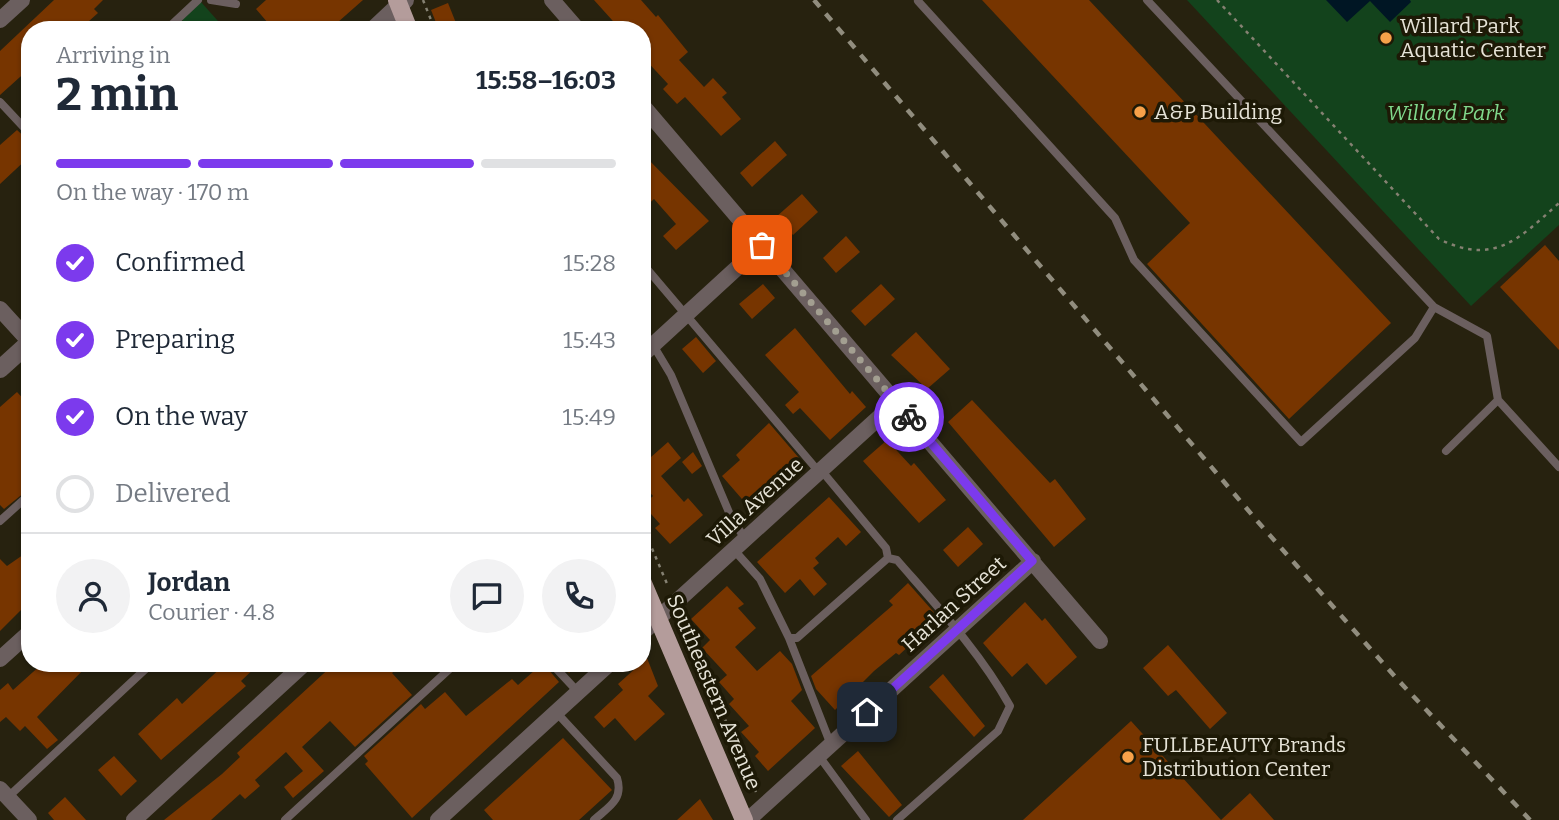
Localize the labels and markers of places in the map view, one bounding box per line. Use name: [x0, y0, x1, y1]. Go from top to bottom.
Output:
place label: Willard Park Aquatic Center: [1400, 13, 1546, 63]
marker: Willard Park Aquatic Center: [1378, 30, 1394, 46]
place label: A&P Building: [1154, 99, 1283, 125]
marker: A&P Building: [1132, 104, 1148, 120]
pin: [732, 215, 792, 275]
pin: [837, 682, 897, 742]
place label: FULLBEAUTY Brands Distribution Center: [1142, 732, 1346, 782]
marker: FULLBEAUTY Brands Distribution Center: [1120, 749, 1136, 765]

